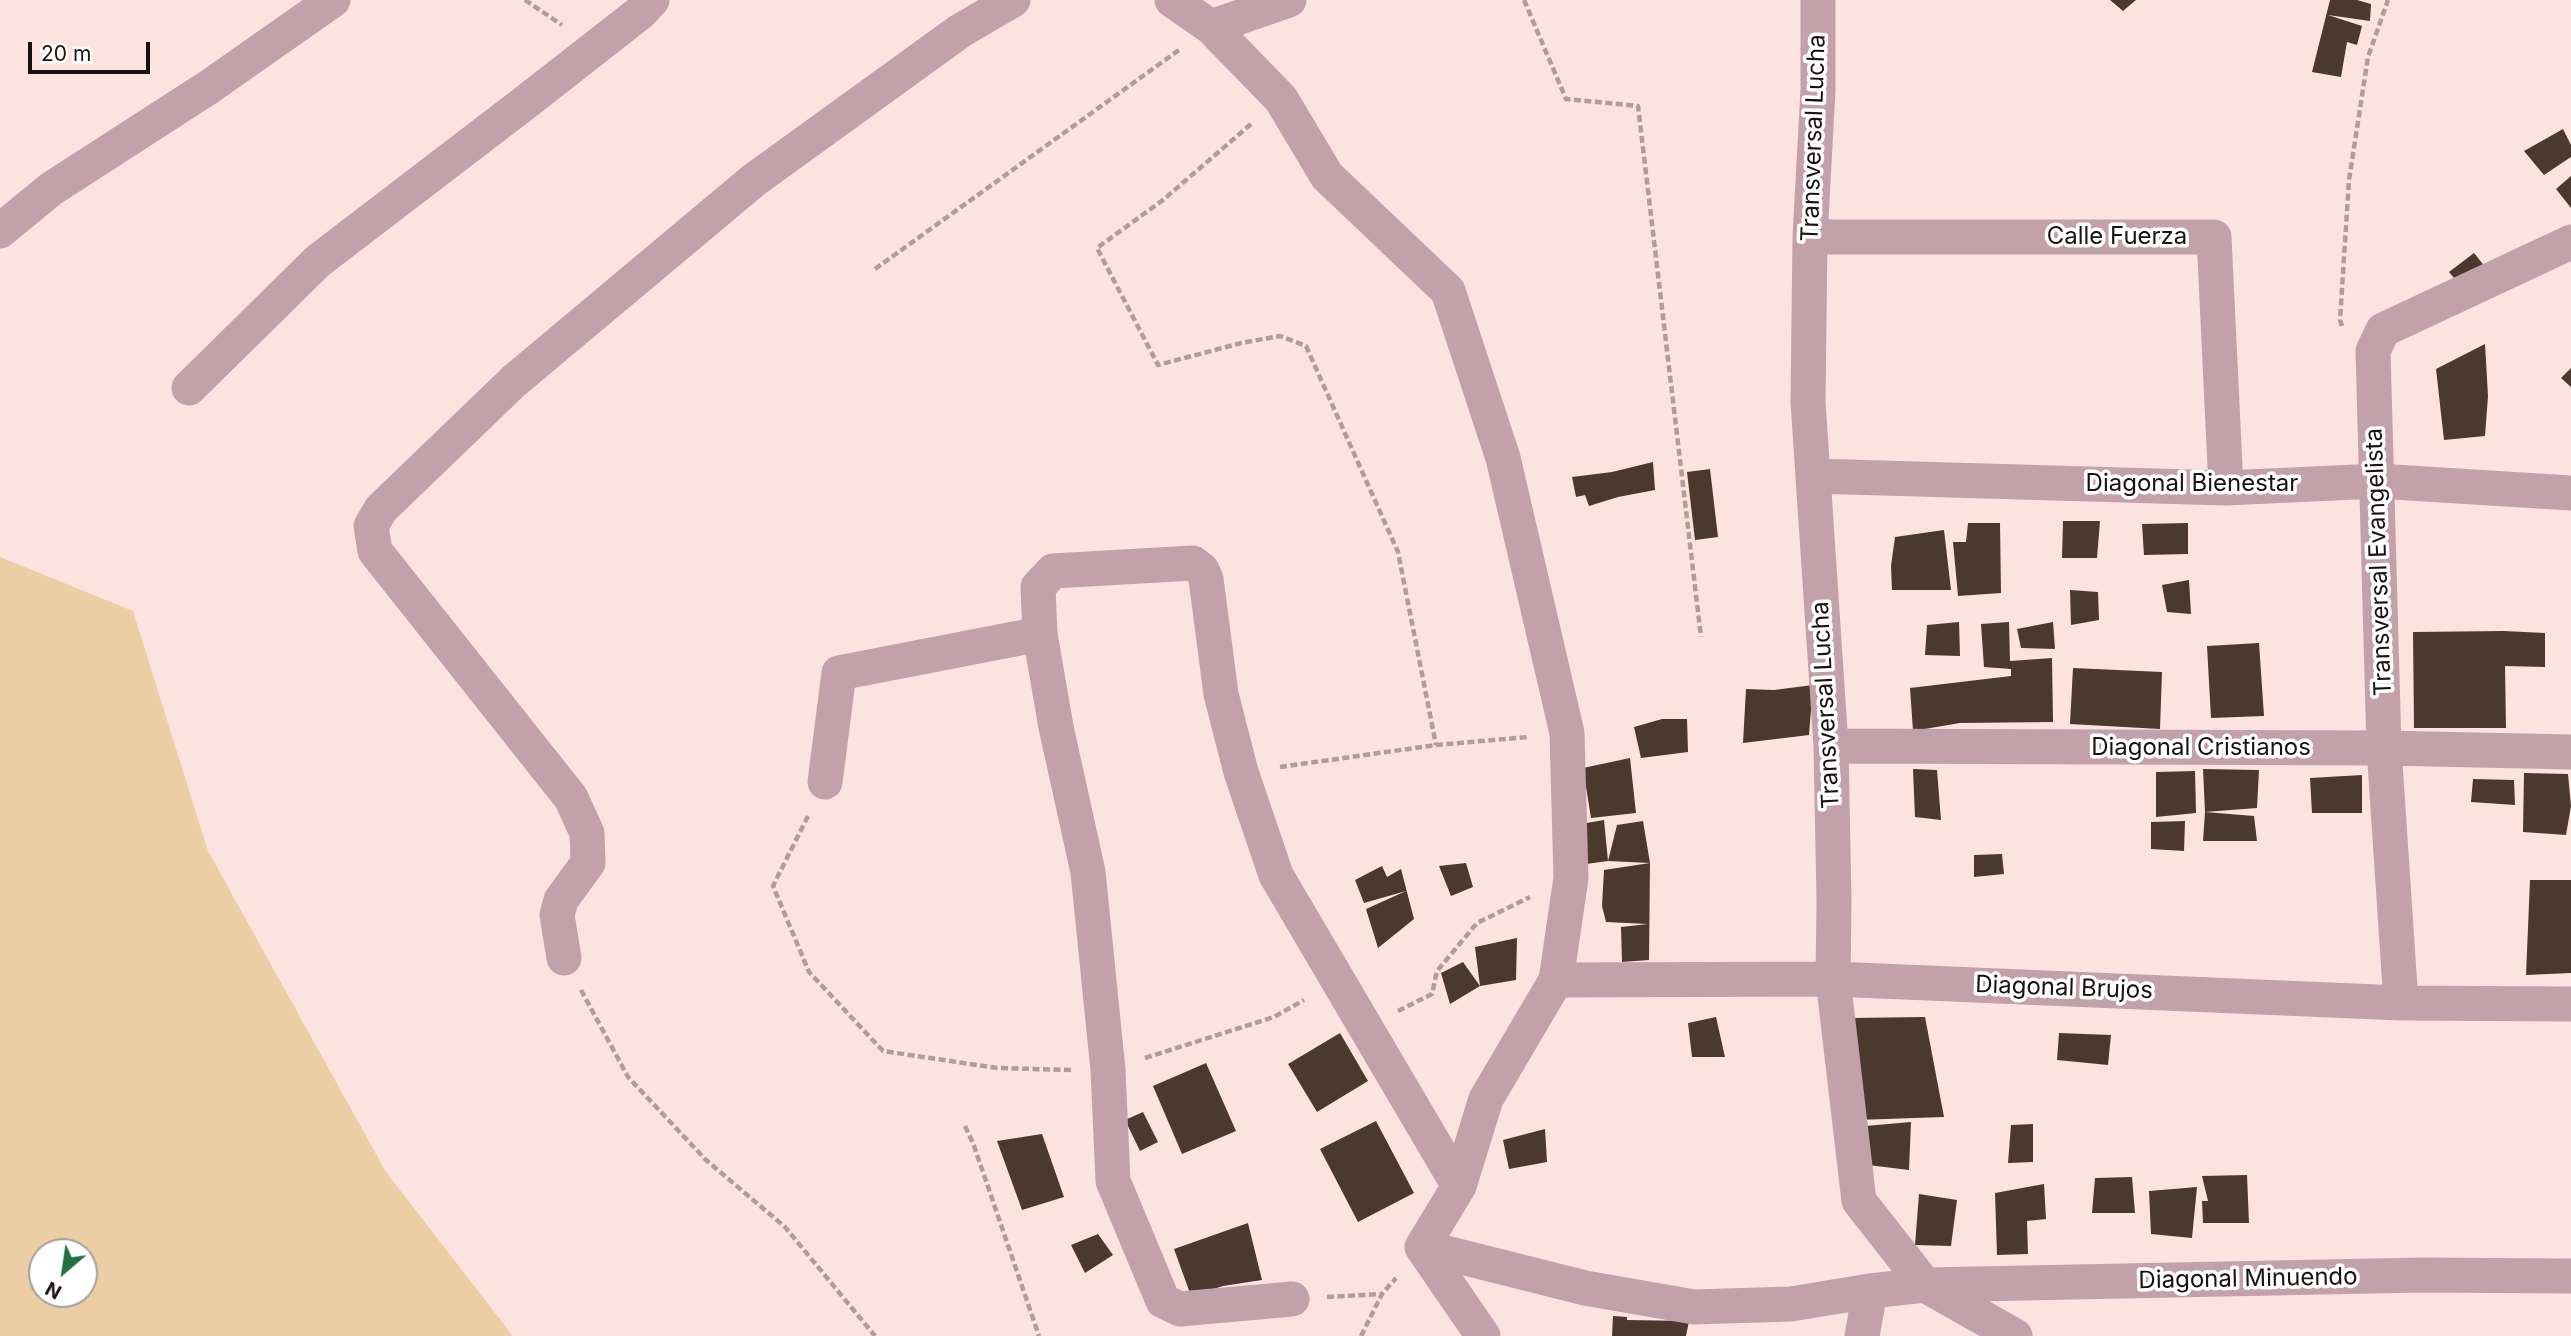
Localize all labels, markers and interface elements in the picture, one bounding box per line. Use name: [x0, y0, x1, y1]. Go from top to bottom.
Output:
scale bar: [32, 28, 154, 72]
street label: Transversal Lucha: [1796, 34, 1832, 242]
text: 20 m: [41, 41, 91, 66]
street label: Calle Fuerza: [2047, 223, 2187, 251]
street label: Transversal Evangelista: [2360, 428, 2398, 696]
street label: Diagonal Bienestar: [2086, 470, 2298, 498]
street label: Transversal Lucha: [1806, 601, 1846, 809]
street label: Diagonal Cristianos: [2091, 734, 2311, 762]
street label: Diagonal Brujos: [1975, 971, 2153, 1005]
north arrow: [28, 1238, 98, 1308]
street label: Diagonal Minuendo: [2138, 1263, 2358, 1295]
text: N: [42, 1276, 65, 1304]

